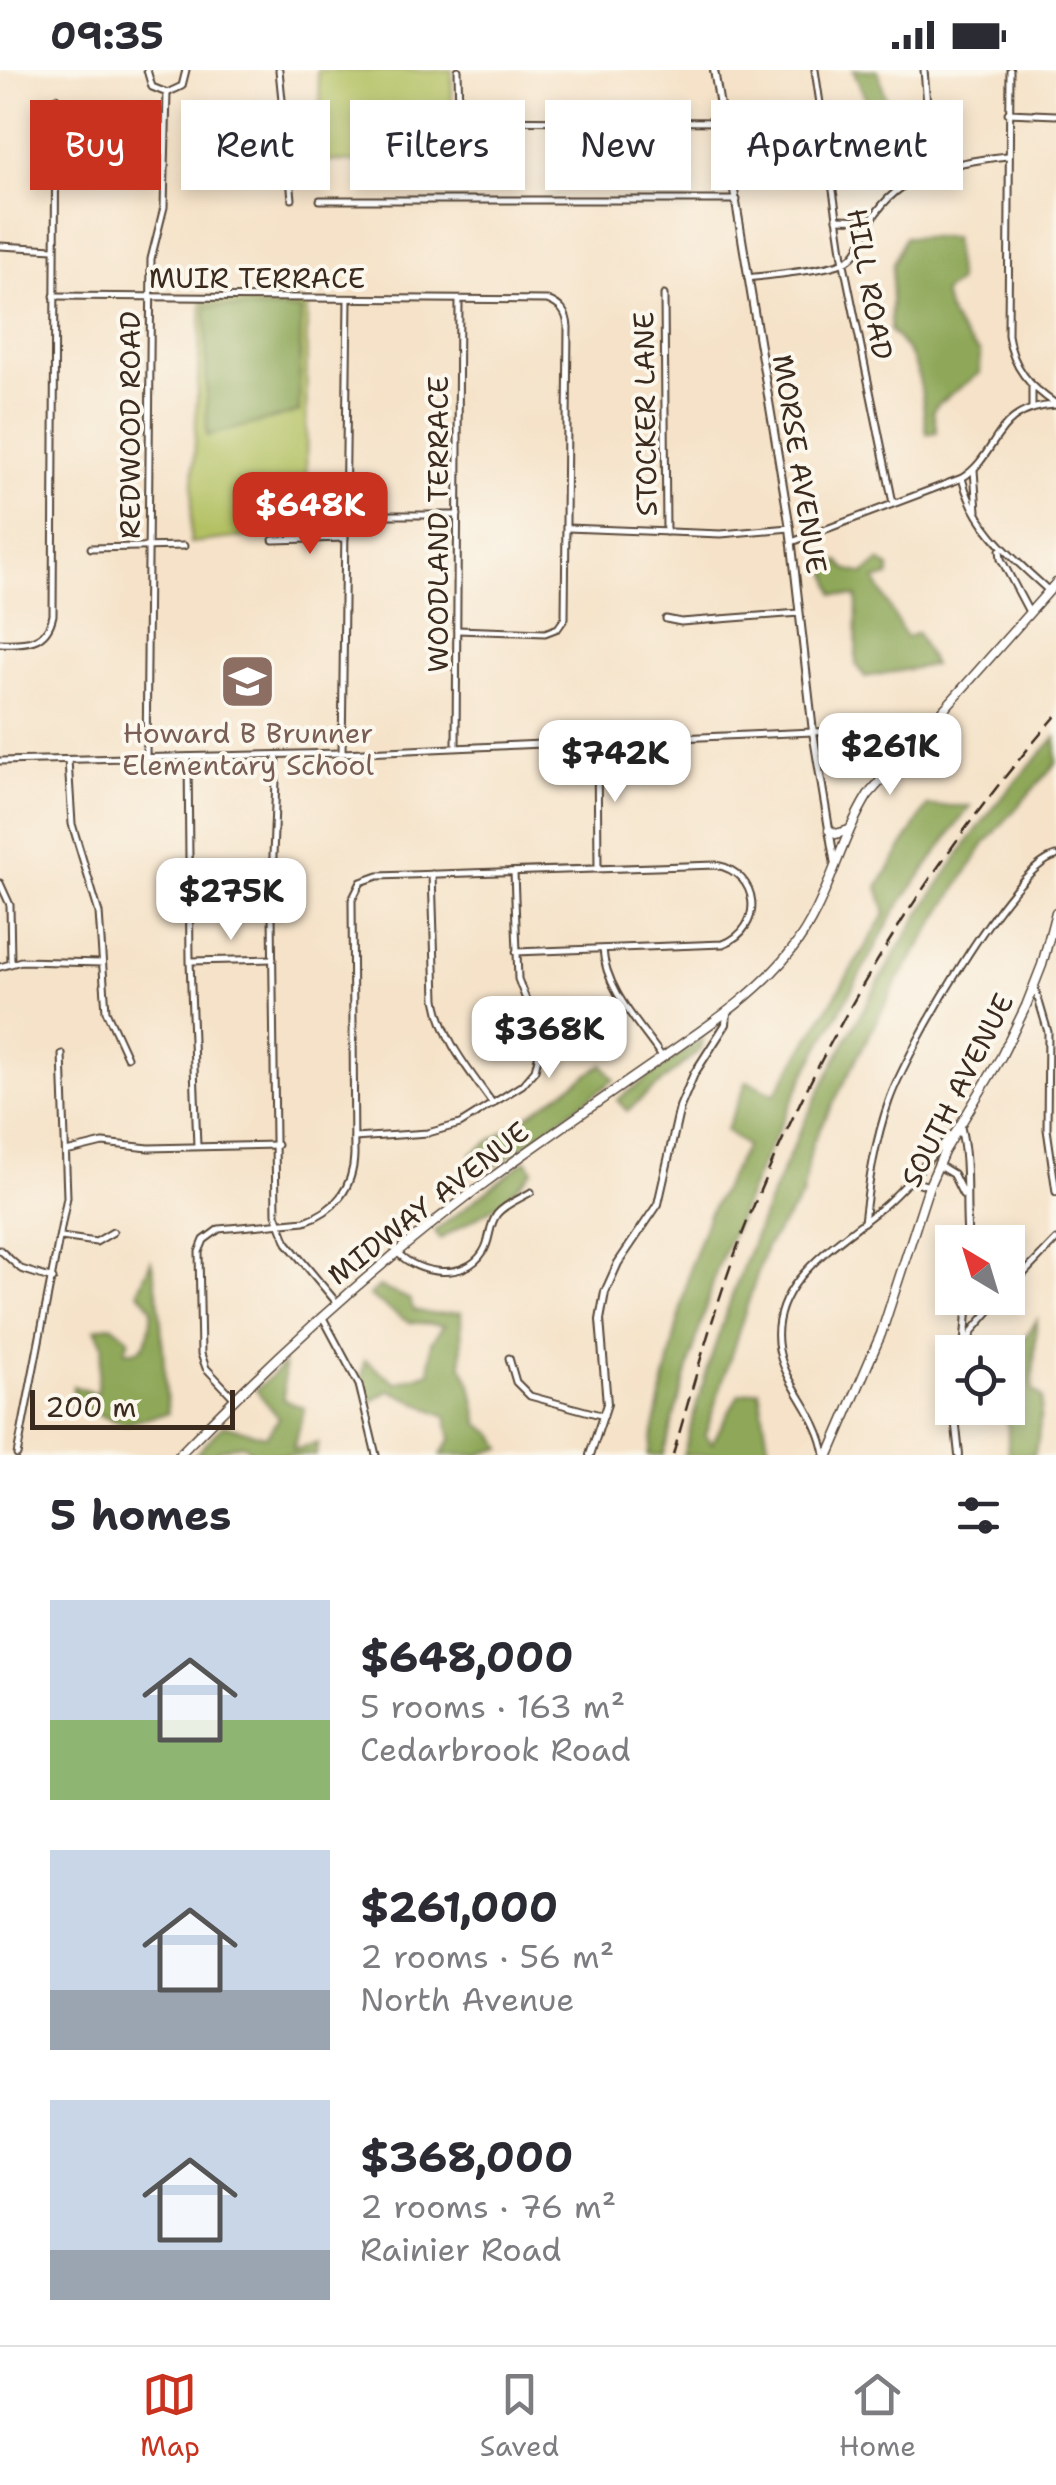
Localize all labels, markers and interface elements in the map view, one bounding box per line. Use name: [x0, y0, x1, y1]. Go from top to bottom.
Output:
text: 09:35: [50, 10, 164, 61]
chip: Buy: [30, 100, 161, 190]
chip: Rent: [181, 100, 330, 190]
chip: Filters: [350, 100, 525, 190]
chip: New: [545, 100, 691, 190]
chip: Apartment: [711, 100, 963, 190]
street label: HILL ROAD: [838, 206, 902, 362]
street label: MUIR TERRACE: [149, 259, 365, 297]
street label: REDWOOD ROAD: [111, 311, 149, 539]
street label: STOCKER LANE: [624, 311, 666, 517]
street label: MORSE AVENUE: [764, 352, 836, 576]
street label: WOODLAND TERRACE: [419, 376, 457, 672]
pin: $648K: [240, 472, 380, 557]
text: $648K: [255, 483, 365, 526]
school or university icon: Howard B Brunner Elementary School: [218, 652, 278, 712]
pin: $261K: [820, 713, 960, 798]
place label: Howard B Brunner Elementary School: [122, 714, 375, 784]
pin: $742K: [545, 720, 685, 805]
text: $261K: [840, 724, 940, 767]
text: $742K: [561, 731, 669, 774]
pin: $275K: [161, 858, 301, 943]
text: $275K: [178, 869, 284, 912]
street label: SOUTH AVENUE: [892, 987, 1022, 1193]
pin: $368K: [479, 996, 619, 1081]
text: $368K: [494, 1007, 604, 1050]
street label: MIDWAY AVENUE: [320, 1113, 536, 1293]
north arrow: [935, 1225, 1025, 1315]
map controls: [935, 1225, 1025, 1425]
button: locate: [935, 1335, 1025, 1425]
scale bar: [30, 1385, 235, 1430]
text: 200 m: [45, 1388, 136, 1426]
text: 5 homes: [50, 1487, 231, 1543]
icon: filters: [951, 1488, 1006, 1543]
text: $648,000: [360, 1629, 574, 1685]
icon: home: [130, 1640, 250, 1760]
text: 5 rooms · 163 m²: [360, 1685, 625, 1728]
text: Cedarbrook Road: [360, 1728, 631, 1771]
text: $261,000: [360, 1879, 558, 1935]
icon: home: [130, 1890, 250, 2010]
text: 2 rooms · 56 m²: [360, 1935, 614, 1978]
text: North Avenue: [360, 1978, 574, 2021]
text: $368,000: [360, 2129, 573, 2185]
icon: home: [130, 2140, 250, 2260]
text: 2 rooms · 76 m²: [360, 2185, 616, 2228]
text: Rainier Road: [360, 2228, 561, 2271]
tab: Map: [140, 2367, 200, 2465]
tab: Saved: [480, 2367, 559, 2465]
tab: Home: [839, 2367, 916, 2465]

